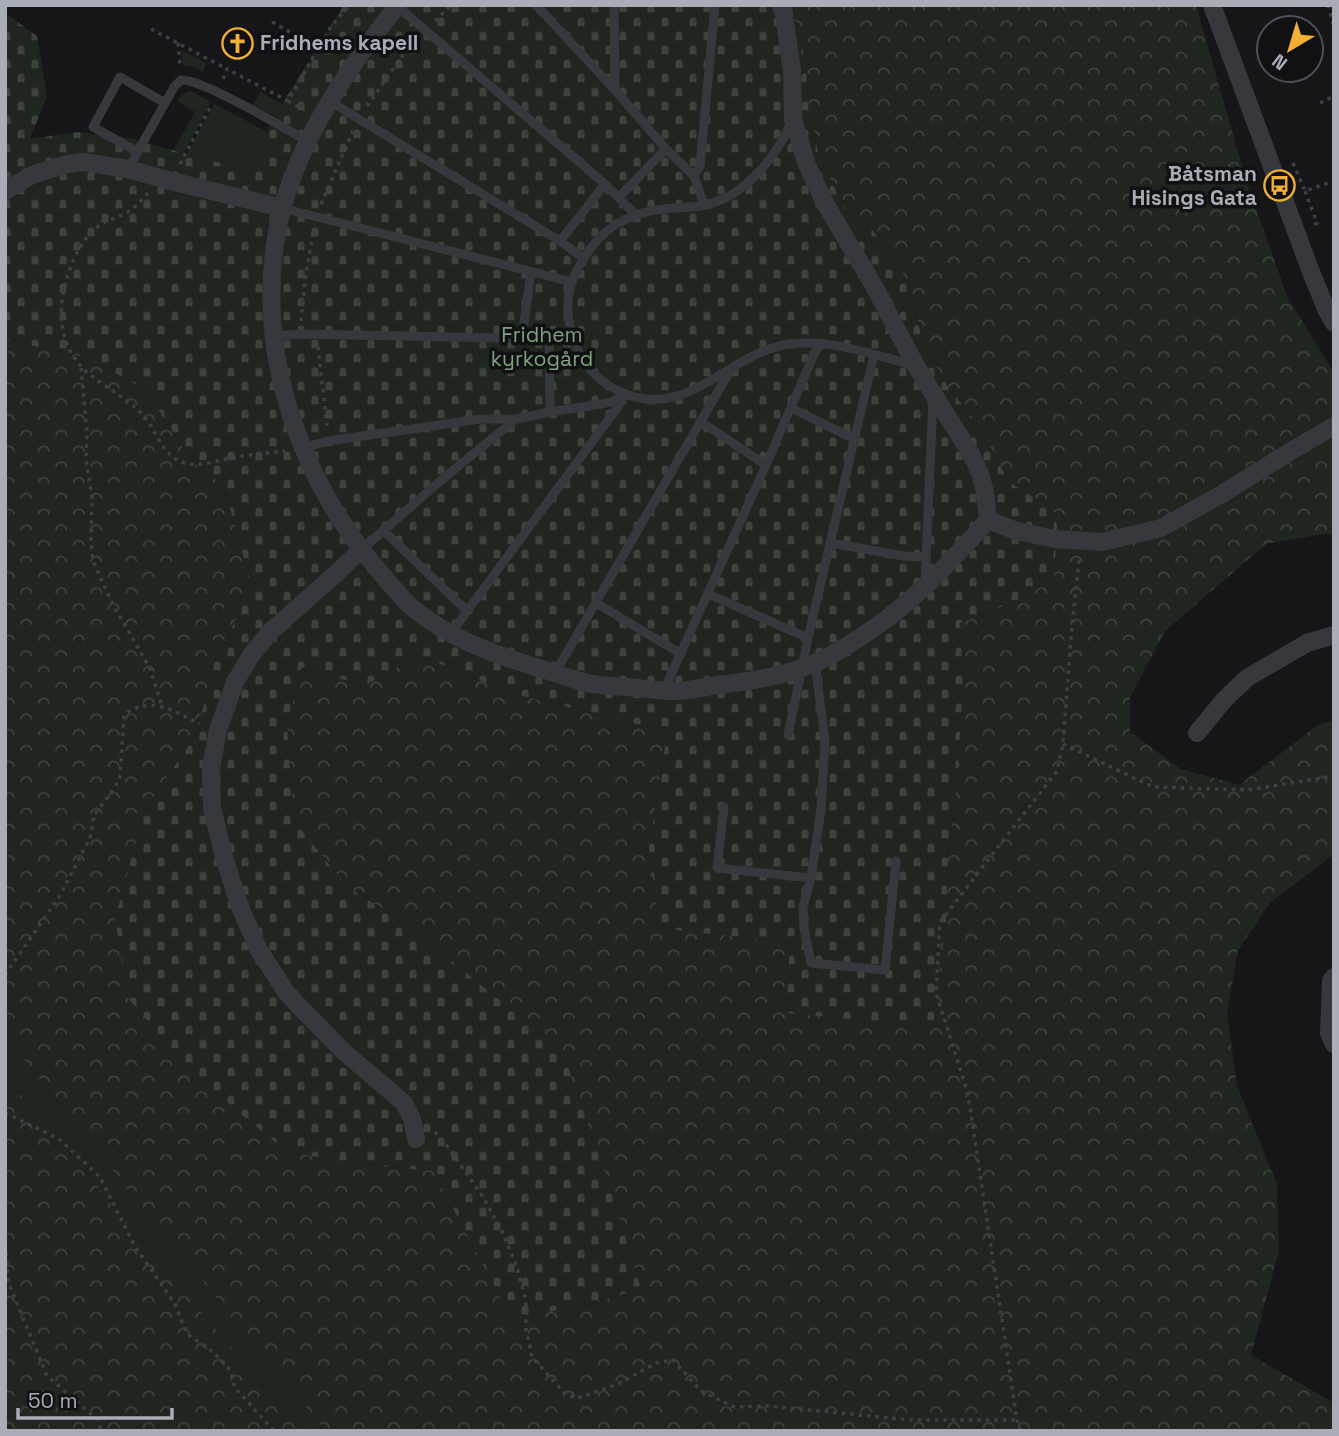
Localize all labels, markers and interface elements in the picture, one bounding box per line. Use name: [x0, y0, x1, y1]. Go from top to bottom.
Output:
north arrow: [1255, 14, 1325, 84]
church icon: Fridhems kapell: [220, 26, 254, 60]
place label: Fridhems kapell: [260, 29, 418, 56]
text: N: [1267, 48, 1293, 76]
place label: Båtsman Hisings Gata: [1131, 160, 1257, 211]
bus stop icon: Båtsman Hisings Gata: [1263, 169, 1297, 203]
park label: Fridhem kyrkogård: [491, 321, 593, 372]
scale bar: [18, 1376, 172, 1420]
text: 50 m: [28, 1387, 78, 1414]

